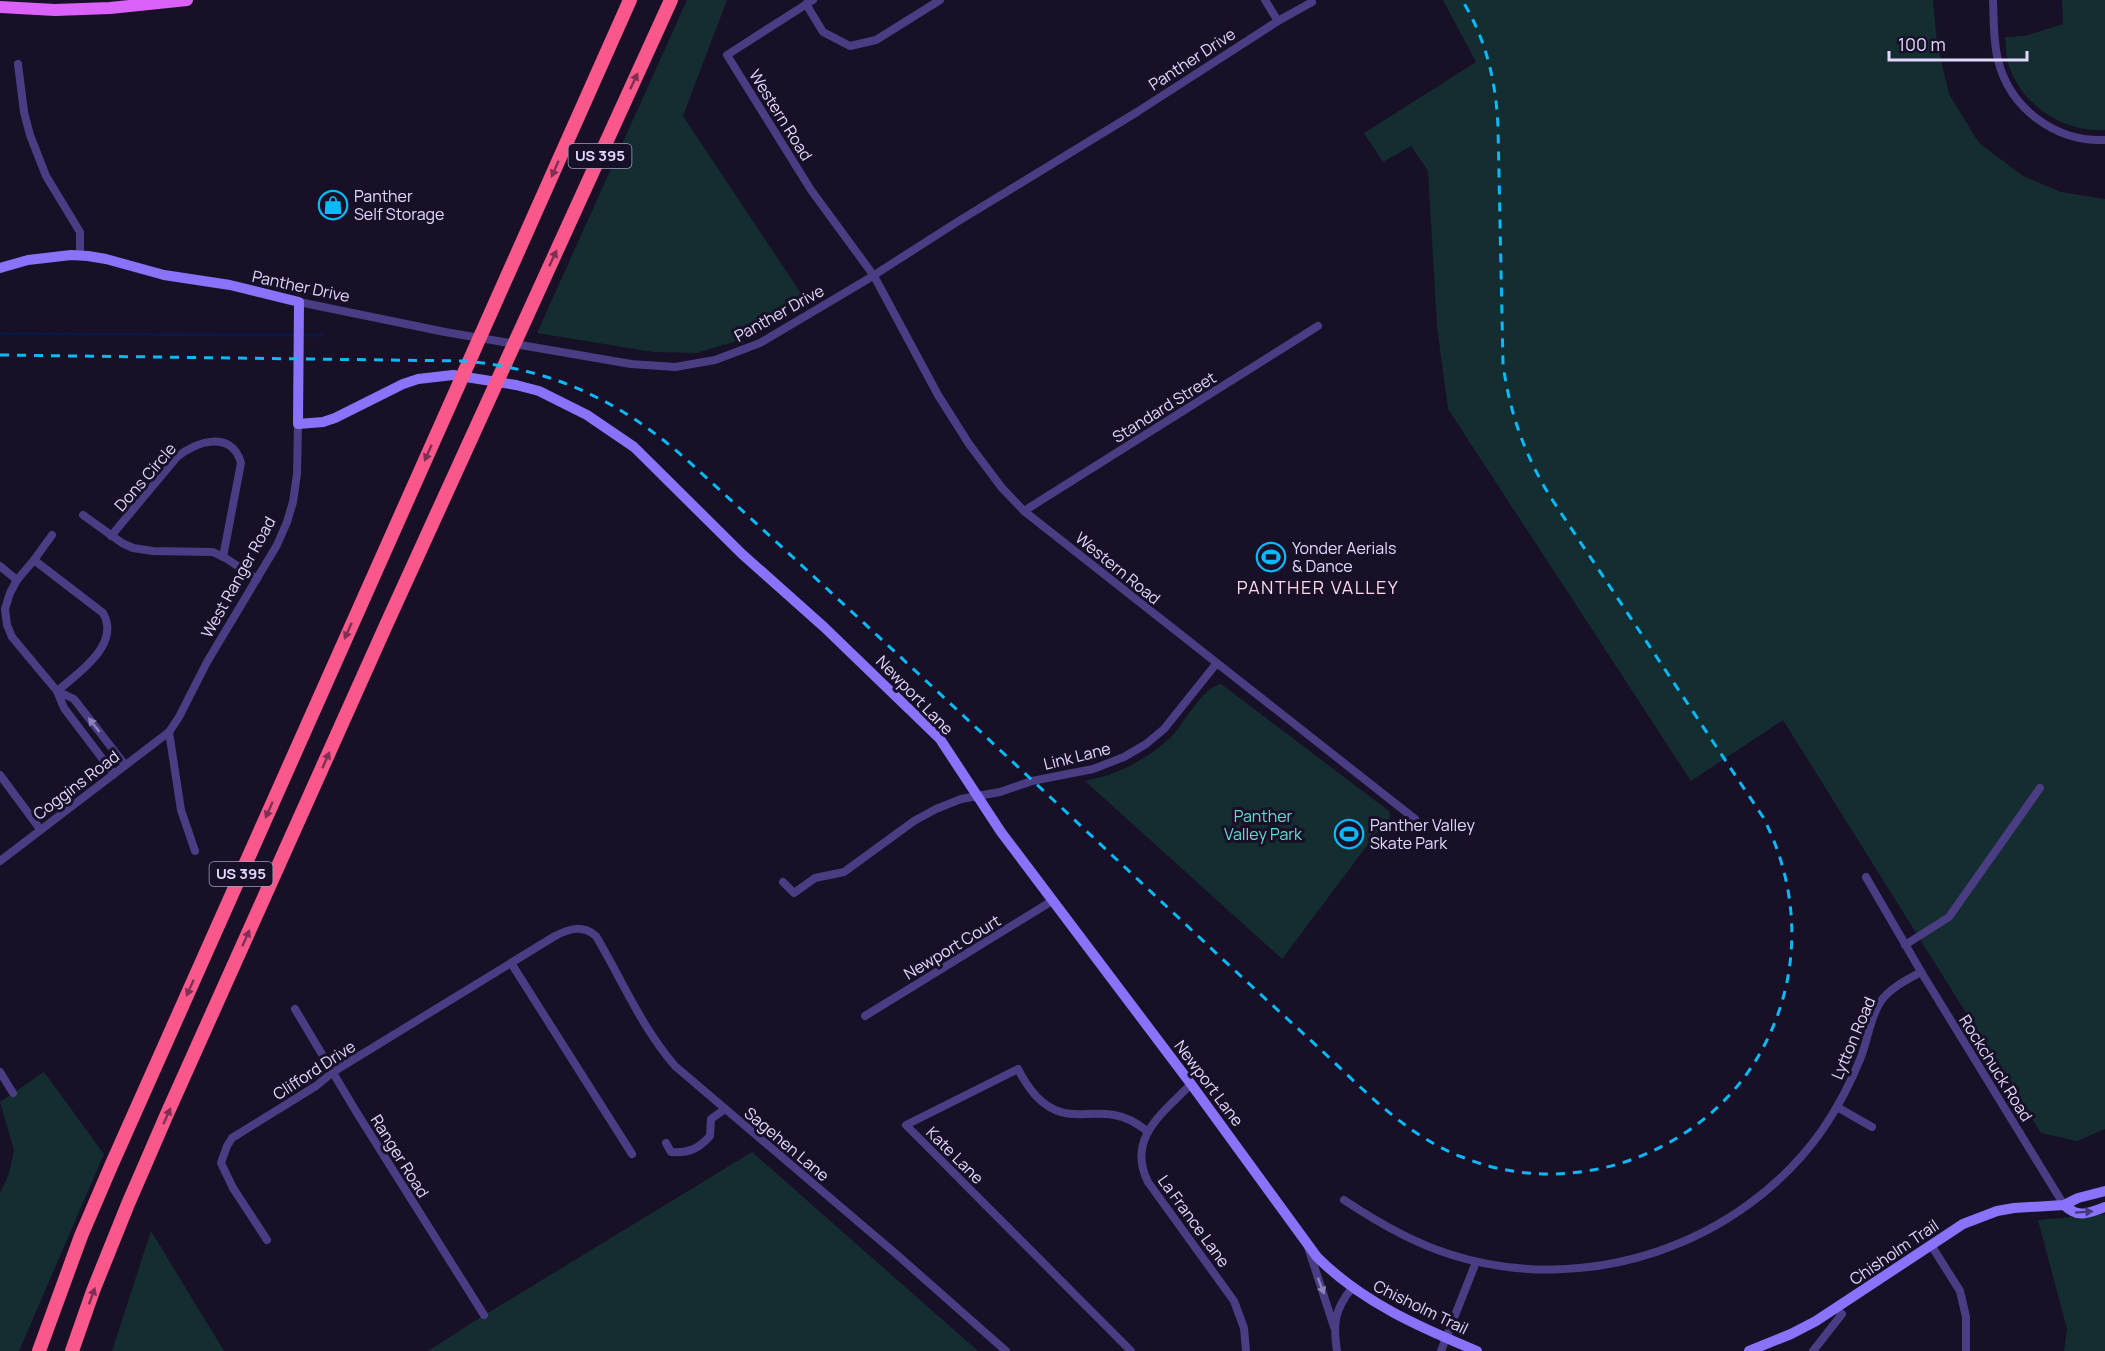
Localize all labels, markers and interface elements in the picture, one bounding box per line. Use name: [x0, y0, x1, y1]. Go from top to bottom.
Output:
street label: Panther Drive: [1144, 23, 1240, 95]
scale bar: [1889, 24, 2027, 62]
text: 100 m: [1898, 32, 1946, 56]
street label: Western Road: [744, 65, 818, 165]
one-way arrow: [629, 73, 638, 90]
road number: US 395: [568, 144, 632, 168]
one-way arrow: [550, 160, 559, 177]
place label: Panther Self Storage: [354, 185, 444, 225]
shop icon: Panther Self Storage: [317, 189, 349, 221]
one-way arrow: [548, 250, 557, 267]
street label: Panther Drive: [250, 265, 352, 307]
street label: Panther Drive: [730, 279, 828, 347]
street label: Standard Street: [1108, 366, 1220, 448]
street label: Dons Circle: [109, 438, 181, 516]
one-way arrow: [423, 445, 433, 463]
street label: West Ranger Road: [196, 512, 280, 642]
street label: Western Road: [1071, 527, 1165, 609]
place label: Yonder Aerials & Dance: [1292, 537, 1396, 577]
sports icon: Yonder Aerials & Dance: [1255, 541, 1287, 573]
district label: PANTHER VALLEY: [1237, 575, 1399, 599]
one-way arrow: [344, 623, 353, 640]
street label: Newport Lane: [872, 651, 958, 739]
one-way arrow: [88, 717, 100, 733]
street label: Link Lane: [1041, 737, 1113, 775]
street label: Coggins Road: [28, 745, 124, 825]
one-way arrow: [321, 751, 330, 768]
one-way arrow: [265, 801, 274, 818]
park label: Panther Valley Park: [1224, 805, 1303, 845]
place label: Panther Valley Skate Park: [1370, 814, 1475, 854]
sports icon: Panther Valley Skate Park: [1333, 818, 1365, 850]
road number: US 395: [210, 862, 272, 886]
street label: Newport Court: [900, 909, 1004, 985]
one-way arrow: [241, 928, 251, 946]
one-way arrow: [185, 979, 195, 997]
street label: Lytton Road: [1826, 993, 1880, 1083]
street label: Rockchuck Road: [1954, 1010, 2038, 1126]
street label: Clifford Drive: [268, 1035, 360, 1105]
street label: Newport Lane: [1169, 1035, 1249, 1131]
street label: Sagehen Lane: [740, 1102, 834, 1186]
one-way arrow: [162, 1107, 171, 1124]
street label: Ranger Road: [366, 1110, 434, 1202]
street label: Kate Lane: [921, 1121, 989, 1189]
street label: La France Lane: [1153, 1170, 1235, 1272]
one-way arrow: [2074, 1207, 2093, 1217]
street label: Chisholm Trail: [1845, 1214, 1943, 1290]
street label: Chisholm Trail: [1370, 1275, 1472, 1339]
one-way arrow: [1316, 1278, 1326, 1296]
one-way arrow: [87, 1287, 97, 1305]

